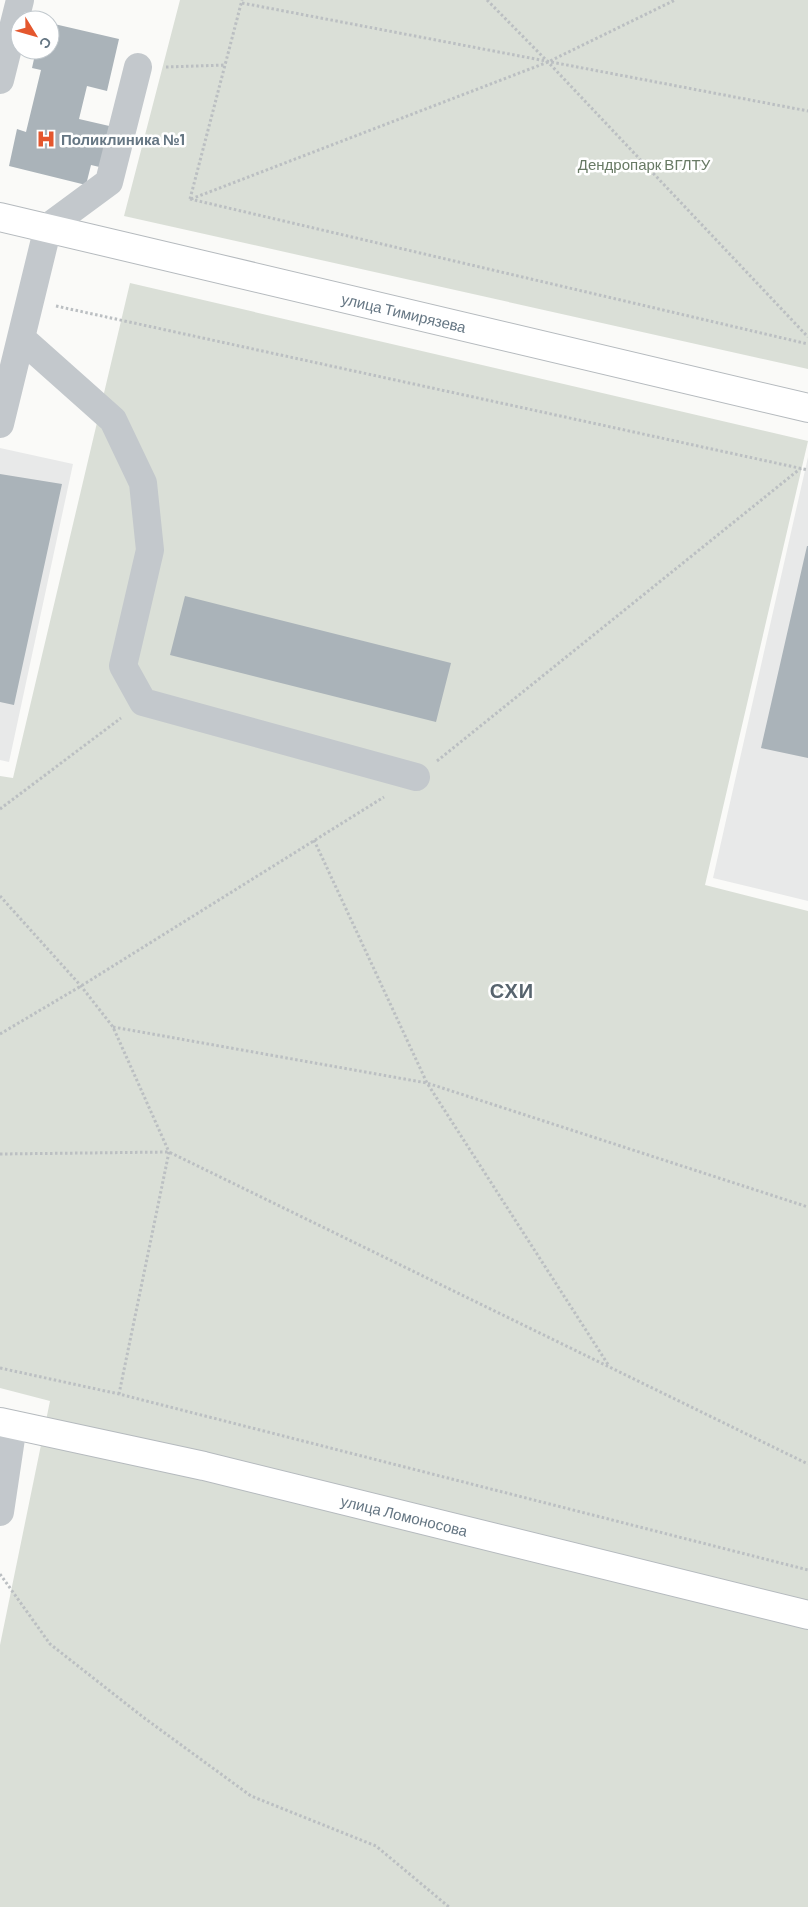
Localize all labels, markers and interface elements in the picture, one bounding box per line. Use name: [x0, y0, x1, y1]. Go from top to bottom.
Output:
north arrow: [10, 10, 60, 60]
text: С: [36, 34, 56, 52]
hospital icon: Поликлиника №1: [35, 128, 57, 150]
place label: Поликлиника №1: [61, 130, 185, 148]
park label: Дендропарк ВГЛТУ: [578, 155, 711, 173]
street label: улица Тимирязева: [340, 289, 469, 336]
district label: СХИ: [490, 978, 534, 1002]
street label: улица Ломоносова: [339, 1491, 470, 1540]

